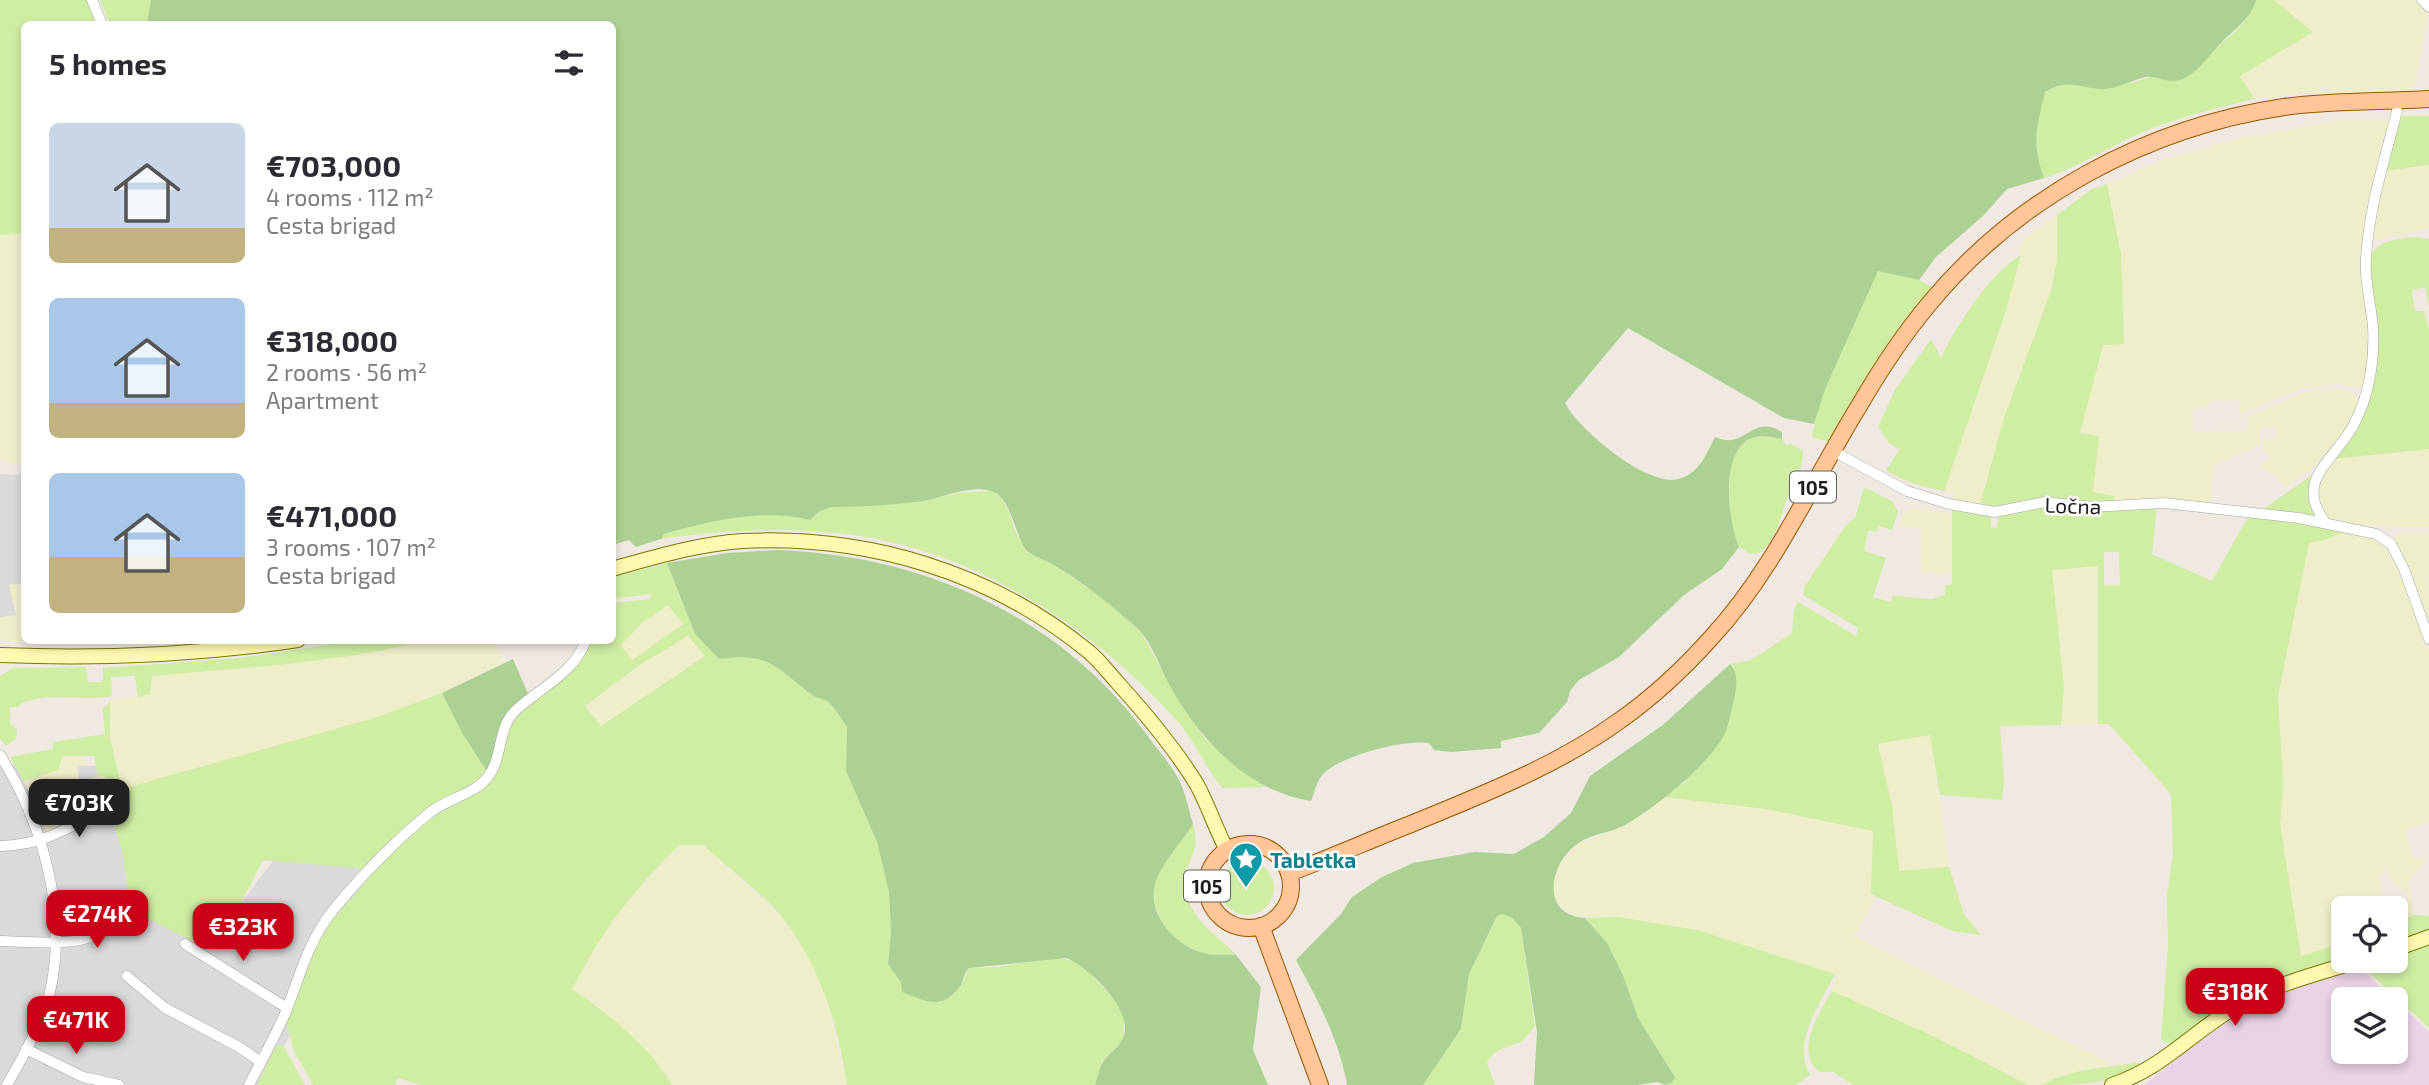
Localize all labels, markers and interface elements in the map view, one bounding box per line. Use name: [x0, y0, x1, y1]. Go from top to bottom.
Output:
icon: filters: [550, 44, 588, 82]
text: 5 homes: [49, 45, 167, 81]
text: €703,000: [266, 147, 401, 183]
icon: home: [105, 151, 189, 235]
text: 4 rooms · 112 m²: [266, 183, 434, 211]
text: Cesta brigad: [266, 211, 396, 239]
text: €318,000: [266, 322, 398, 358]
icon: home: [105, 326, 189, 410]
text: 2 rooms · 56 m²: [266, 358, 427, 386]
text: Apartment: [266, 386, 379, 414]
road number: 105: [1790, 472, 1836, 502]
street label: Ločna: [2044, 492, 2102, 518]
text: €471,000: [266, 497, 397, 533]
icon: home: [105, 501, 189, 585]
text: 3 rooms · 107 m²: [266, 533, 436, 561]
text: Cesta brigad: [266, 561, 396, 589]
pin: €703K: [30, 780, 128, 839]
text: €703K: [44, 788, 114, 816]
place icon: Tabletka: [1227, 840, 1265, 889]
place label: Tabletka: [1270, 847, 1356, 872]
road number: 105: [1184, 870, 1230, 902]
pin: €274K: [48, 890, 146, 950]
map controls: [2331, 896, 2408, 1064]
button: locate: [2331, 896, 2408, 973]
text: €274K: [62, 899, 132, 927]
pin: €323K: [194, 904, 292, 963]
text: €323K: [209, 912, 277, 940]
pin: €318K: [2186, 968, 2284, 1028]
text: €318K: [2202, 977, 2268, 1005]
button: layers: [2331, 987, 2408, 1064]
pin: €471K: [27, 996, 125, 1056]
text: €471K: [43, 1005, 109, 1033]

